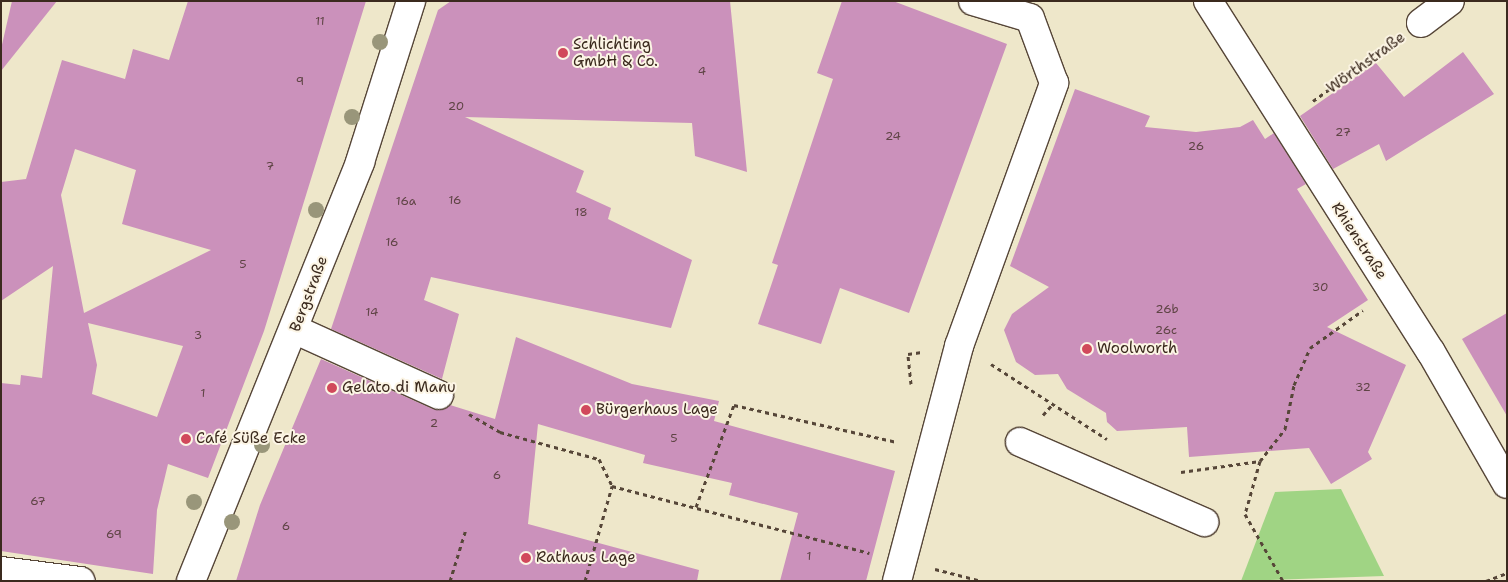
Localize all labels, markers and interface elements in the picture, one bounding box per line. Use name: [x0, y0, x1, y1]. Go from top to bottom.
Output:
house number: 11: [315, 15, 325, 29]
street label: Wörthstraße: [1323, 29, 1409, 97]
place label: Schlichting GmbH & Co.: [573, 35, 658, 70]
marker: Schlichting GmbH & Co.: [557, 47, 569, 59]
house number: 4: [698, 65, 706, 79]
house number: 9: [296, 75, 304, 89]
house number: 20: [448, 100, 464, 114]
house number: 27: [1335, 126, 1351, 140]
house number: 24: [885, 130, 901, 144]
house number: 26: [1188, 140, 1204, 154]
house number: 7: [266, 160, 274, 174]
house number: 16: [448, 194, 462, 208]
house number: 16a: [396, 195, 416, 209]
street label: Rhienstraße: [1327, 199, 1391, 283]
house number: 18: [574, 206, 588, 220]
house number: 16: [385, 236, 399, 250]
street label: Bergstraße: [286, 254, 332, 334]
house number: 5: [239, 258, 247, 272]
house number: 30: [1312, 281, 1328, 295]
house number: 26b: [1155, 303, 1179, 317]
house number: 14: [366, 306, 378, 320]
house number: 26c: [1155, 324, 1177, 338]
house number: 3: [194, 329, 202, 343]
place label: Woolworth: [1097, 340, 1177, 358]
marker: Woolworth: [1081, 343, 1093, 355]
place label: Gelato di Manu: [342, 379, 456, 397]
house number: 32: [1355, 381, 1371, 395]
marker: Gelato di Manu: [326, 382, 338, 394]
house number: 1: [200, 387, 206, 401]
place label: Bürgerhaus Lage: [596, 401, 718, 419]
marker: Bürgerhaus Lage: [580, 404, 592, 416]
house number: 2: [430, 417, 438, 431]
place label: Café Süße Ecke: [196, 430, 306, 448]
house number: 5: [670, 432, 678, 446]
marker: Café Süße Ecke: [180, 433, 192, 445]
house number: 6: [493, 469, 501, 483]
house number: 67: [30, 495, 46, 509]
house number: 6: [282, 520, 290, 534]
house number: 69: [106, 528, 122, 542]
place label: Rathaus Lage: [536, 549, 636, 567]
house number: 1: [806, 550, 812, 564]
marker: Rathaus Lage: [520, 552, 532, 564]

